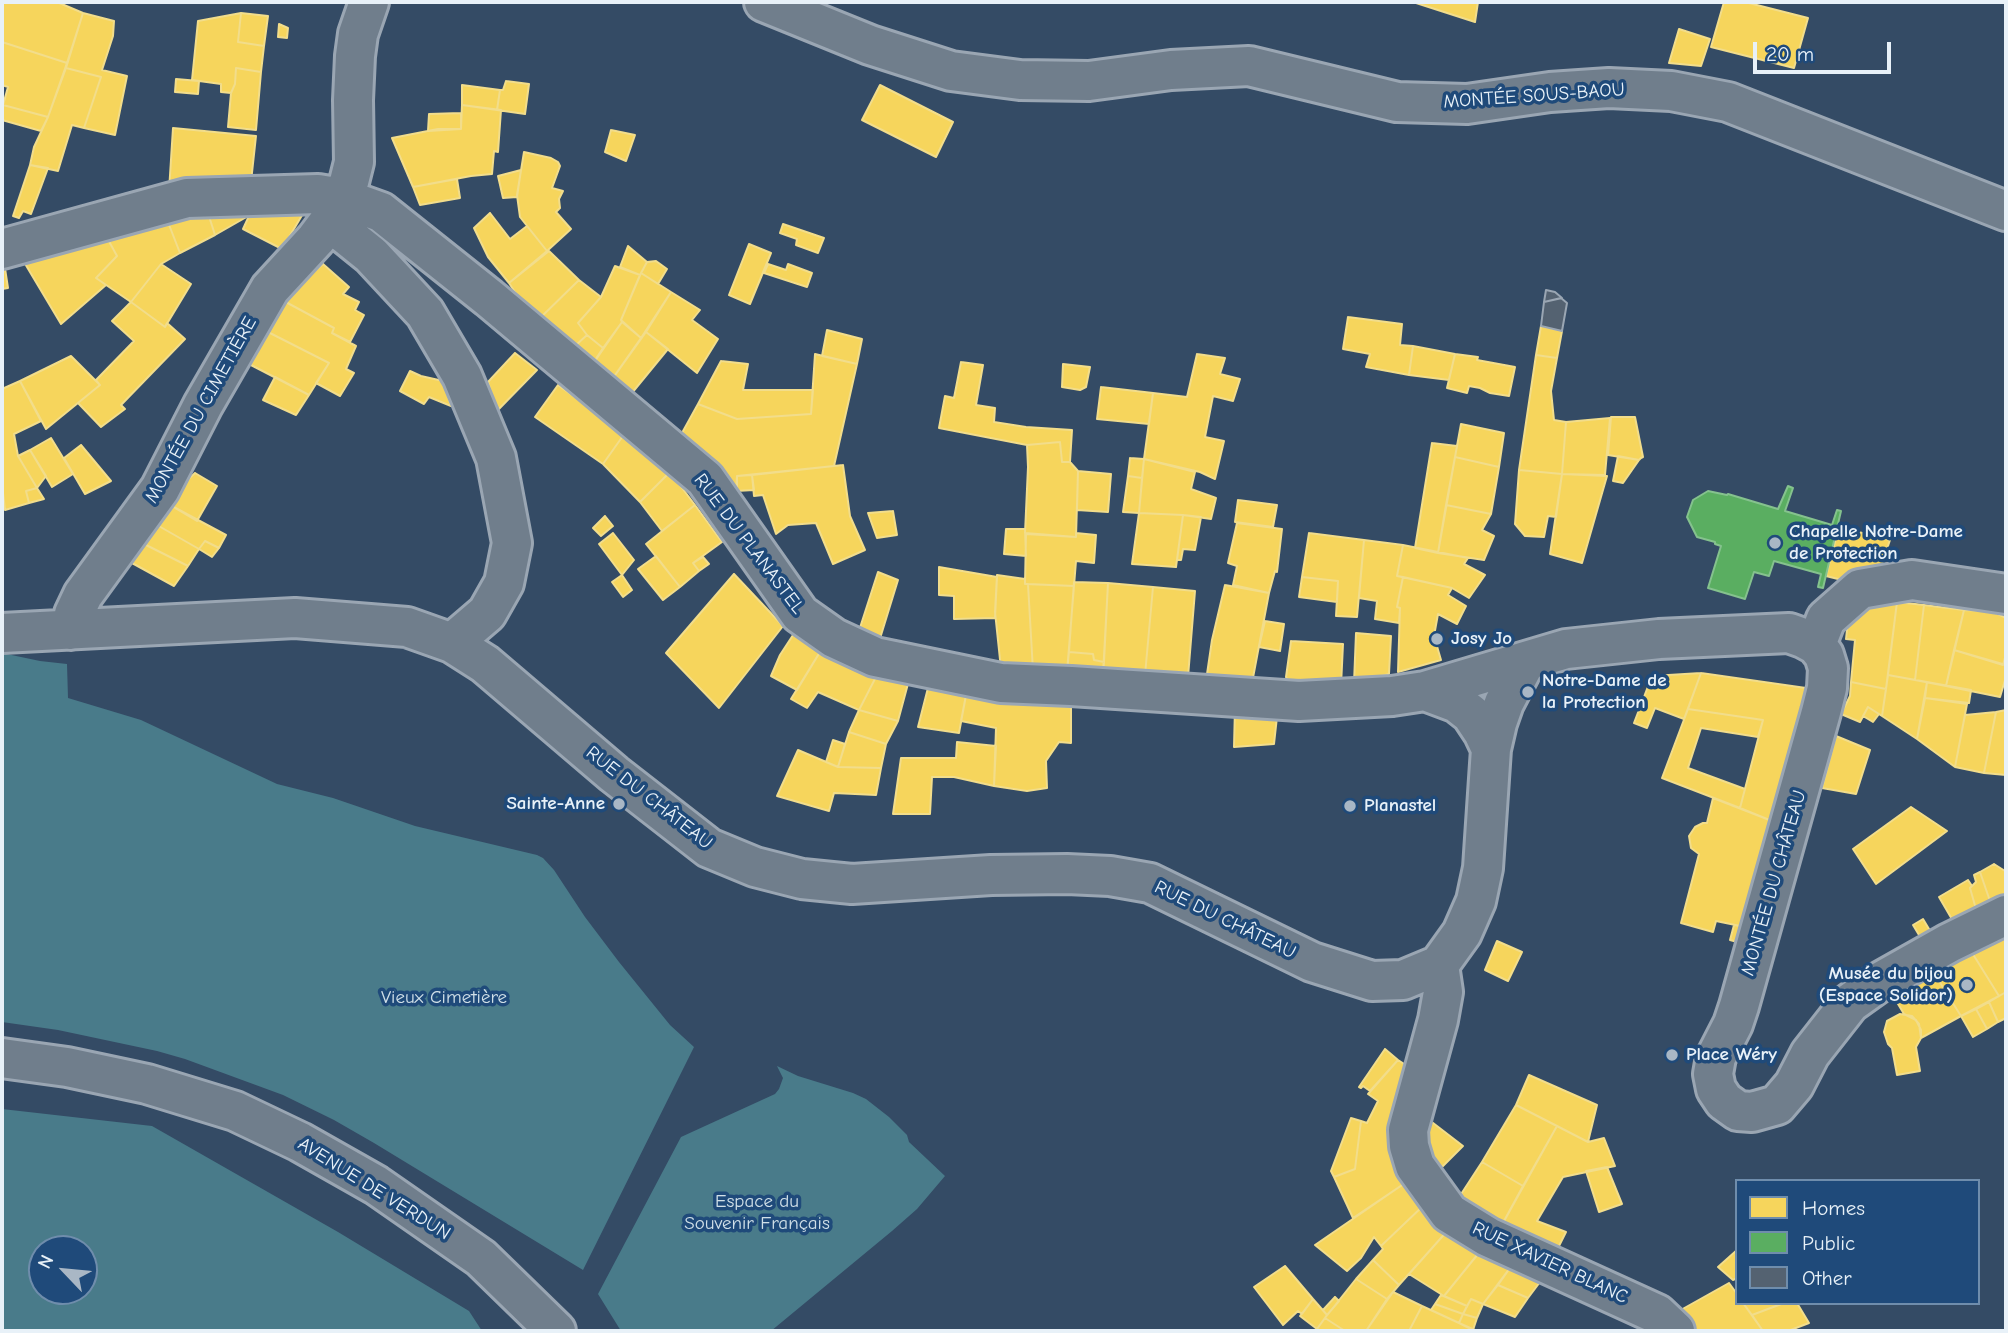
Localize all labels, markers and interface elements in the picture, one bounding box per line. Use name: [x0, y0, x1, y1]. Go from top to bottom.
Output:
scale bar: [1756, 28, 1894, 72]
text: 20 m: [1766, 42, 1814, 66]
street label: MONTÉE SOUS-BAOU: [1443, 78, 1625, 114]
street label: MONTÉE DU CIMETIÈRE: [140, 313, 262, 507]
street label: RUE DU PLANASTEL: [689, 469, 809, 619]
place label: Chapelle Notre-Dame de Protection: [1789, 521, 1963, 565]
marker: Chapelle Notre-Dame de Protection: [1767, 535, 1783, 551]
place label: Josy Jo: [1451, 628, 1512, 650]
marker: Josy Jo: [1429, 631, 1445, 647]
place label: Notre-Dame de la Protection: [1542, 670, 1667, 714]
marker: Notre-Dame de la Protection: [1520, 684, 1536, 700]
street label: RUE DU CHÂTEAU: [581, 742, 717, 854]
street label: MONTÉE DU CHÂTEAU: [1737, 788, 1811, 978]
place label: Sainte-Anne: [506, 793, 605, 815]
place label: Planastel: [1364, 795, 1436, 817]
marker: Sainte-Anne: [611, 796, 627, 812]
marker: Planastel: [1342, 798, 1358, 814]
street label: RUE DU CHÂTEAU: [1151, 876, 1299, 964]
place label: Musée du bijou (Espace Solidor): [1819, 963, 1953, 1007]
marker: Musée du bijou (Espace Solidor): [1959, 977, 1975, 993]
park label: Vieux Cimetière: [381, 987, 507, 1009]
place label: Place Wéry: [1686, 1044, 1777, 1066]
marker: Place Wéry: [1664, 1047, 1680, 1063]
street label: AVENUE DE VERDUN: [294, 1133, 454, 1245]
legend: [1735, 1179, 1980, 1305]
park label: Espace du Souvenir Français: [684, 1191, 830, 1235]
text: Homes: [1802, 1196, 1865, 1220]
street label: RUE XAVIER BLANC: [1469, 1217, 1631, 1309]
text: Public: [1802, 1231, 1855, 1255]
north arrow: [28, 1235, 98, 1305]
text: N: [33, 1251, 59, 1272]
text: Other: [1802, 1266, 1852, 1290]

